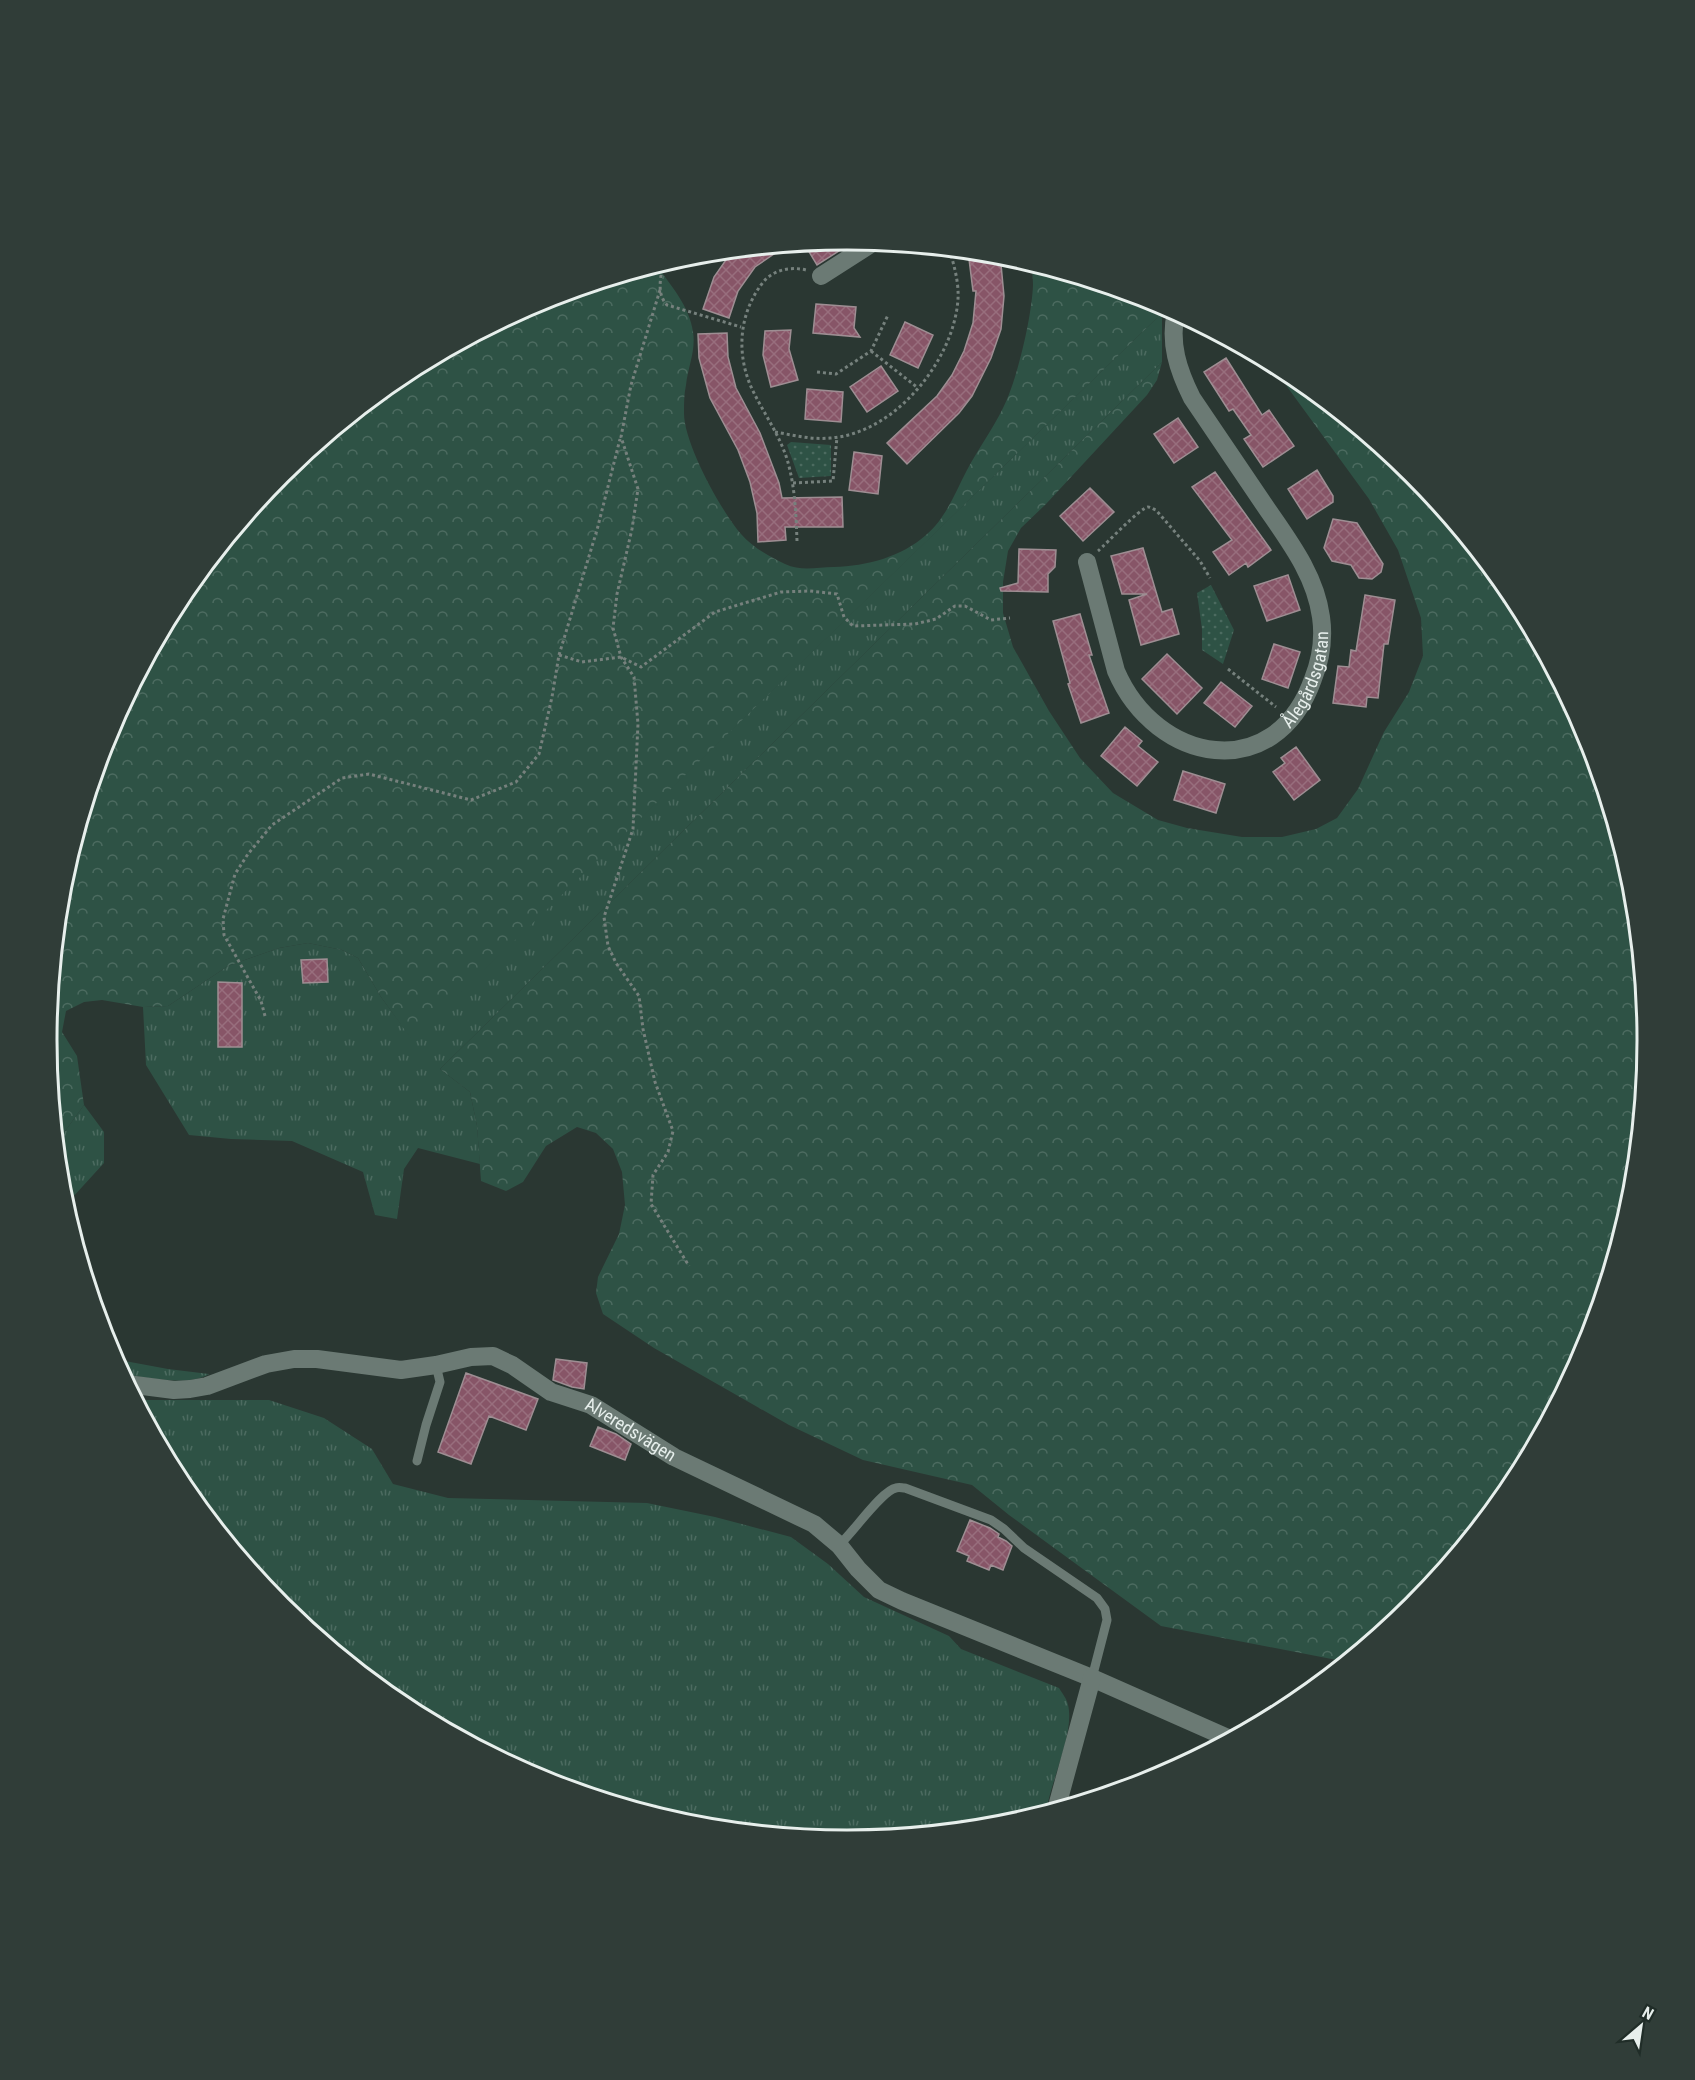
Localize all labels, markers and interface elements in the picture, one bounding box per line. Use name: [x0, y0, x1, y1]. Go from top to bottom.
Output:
street label: Ålegårdsgatan: [1276, 631, 1332, 732]
street label: Alveredsvägen: [583, 1393, 680, 1466]
north arrow: [1611, 1996, 1671, 2056]
text: N: [1639, 2003, 1657, 2024]

